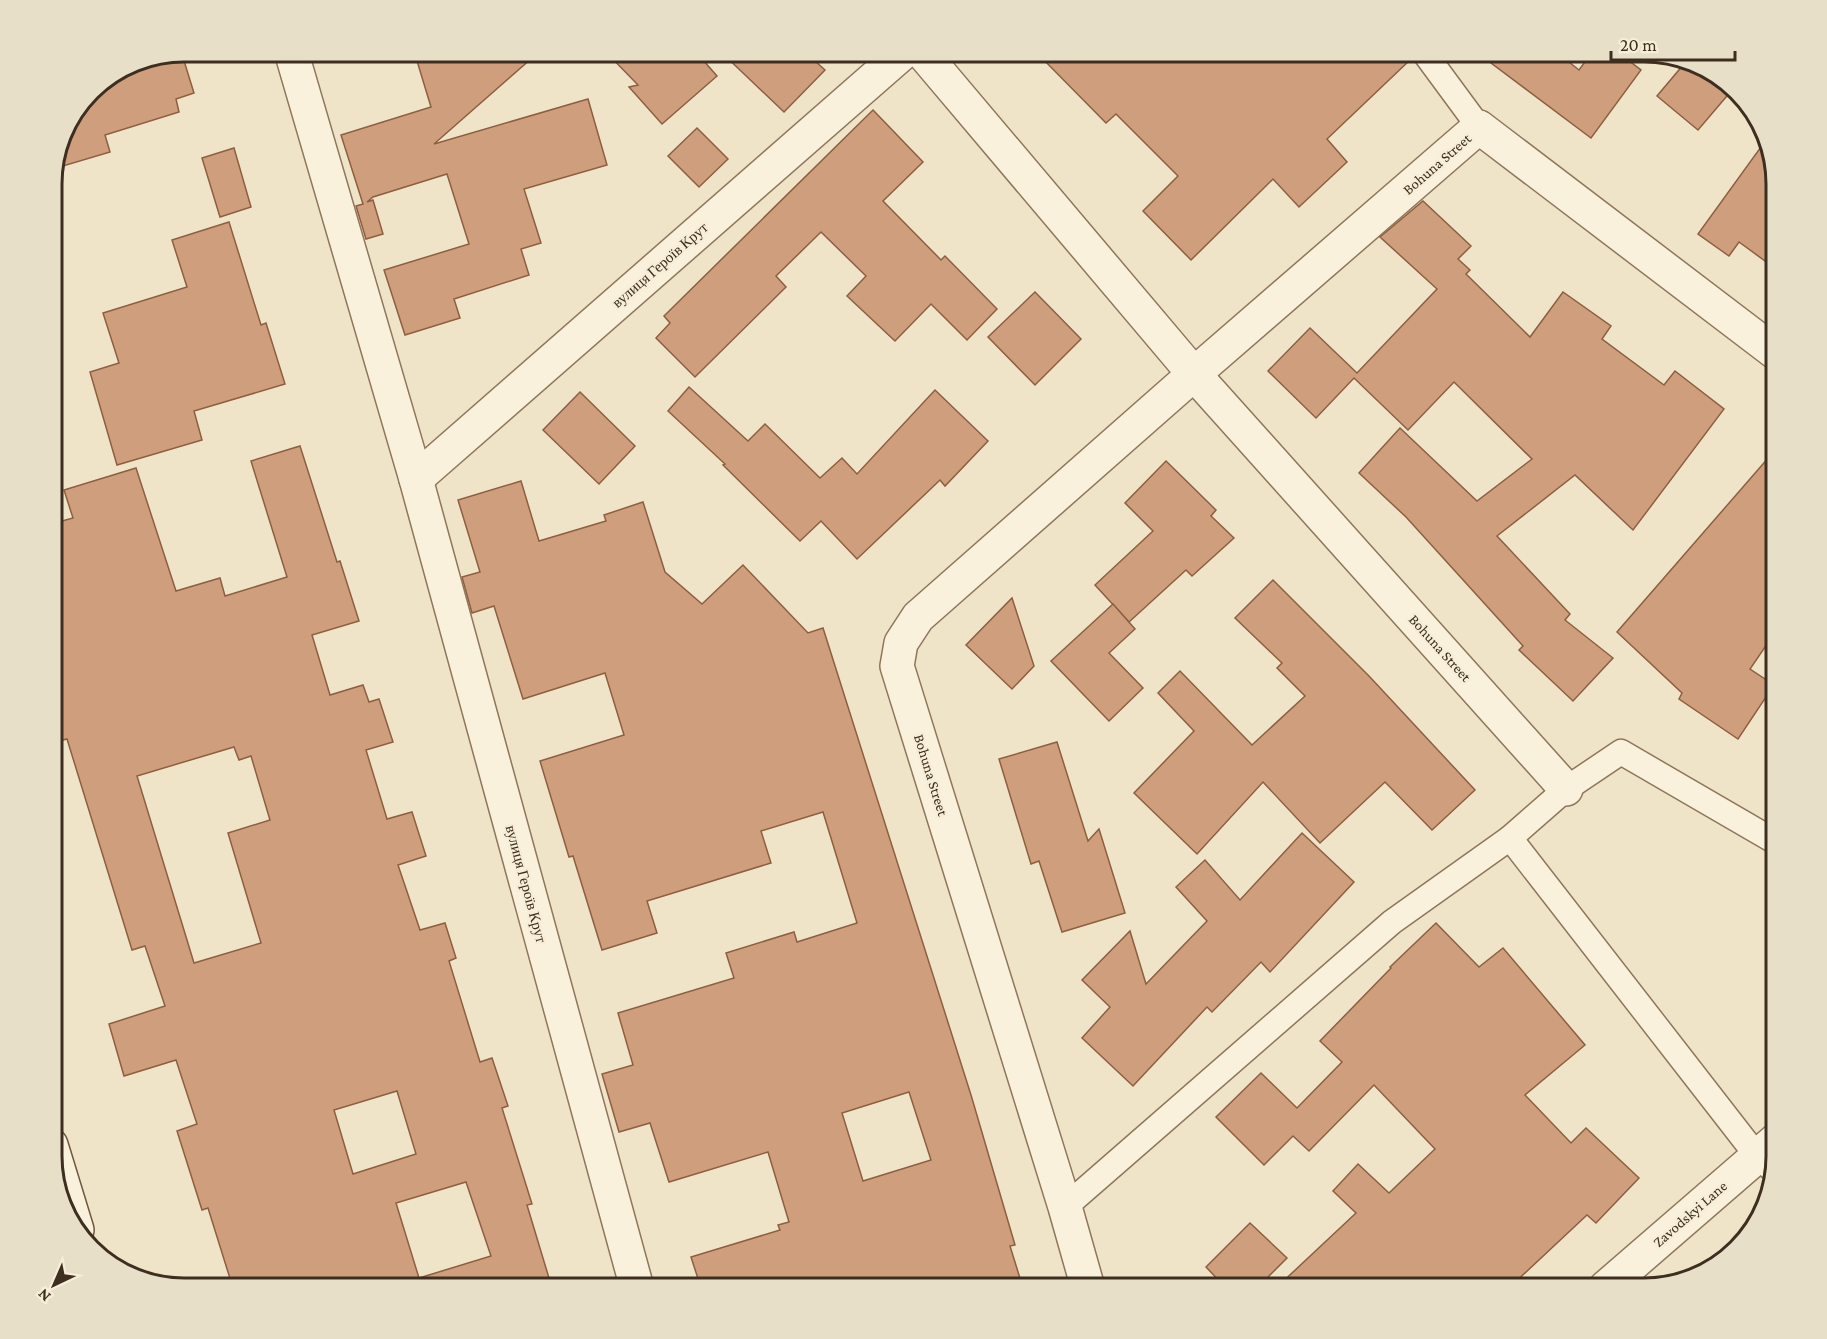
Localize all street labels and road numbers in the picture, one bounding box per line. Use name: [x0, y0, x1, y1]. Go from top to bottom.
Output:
street label: Bohuna Street: [1400, 130, 1475, 198]
street label: вулиця Героїв Крут: [609, 219, 711, 311]
street label: Bohuna Street: [1406, 611, 1475, 686]
street label: Bohuna Street: [911, 732, 951, 819]
street label: вулиця Героїв Крут: [503, 823, 550, 945]
street label: Zavodskyi Lane: [1650, 1177, 1731, 1251]

